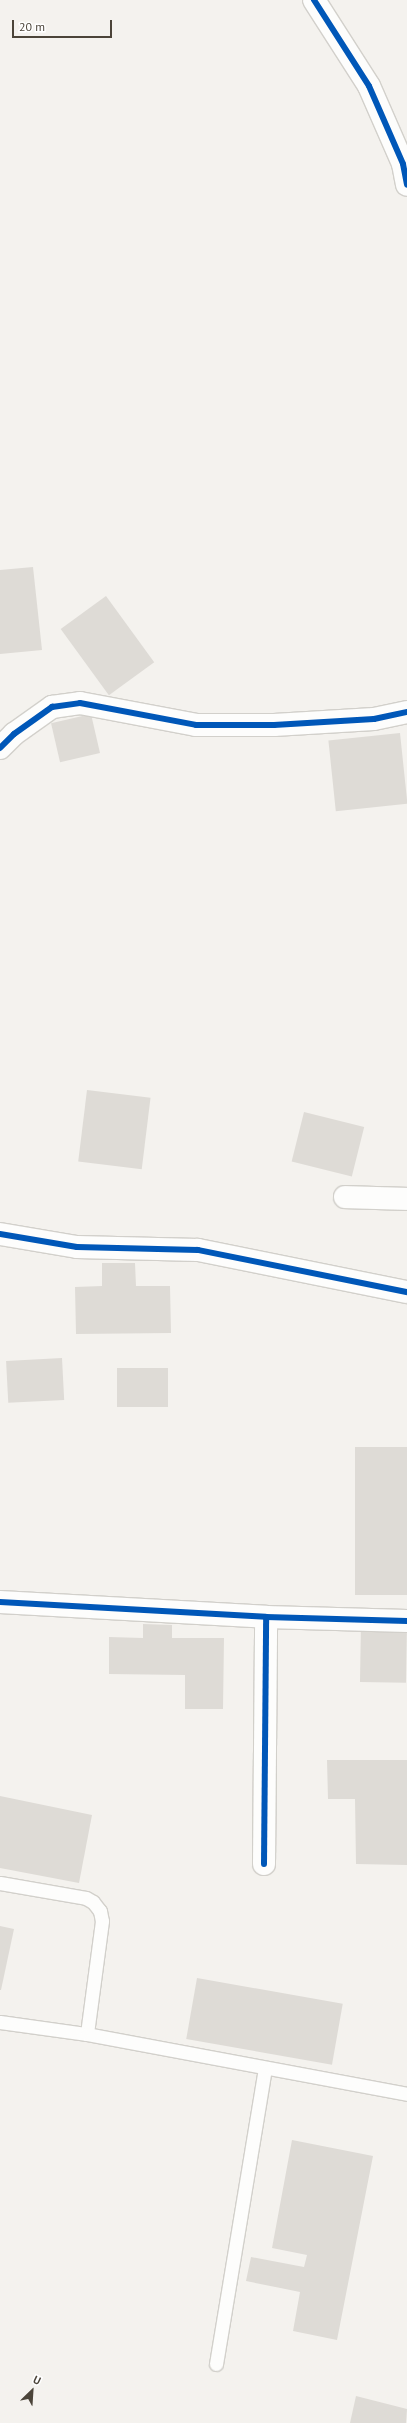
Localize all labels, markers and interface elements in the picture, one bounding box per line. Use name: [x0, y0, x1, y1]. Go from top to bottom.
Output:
scale bar: [14, 12, 114, 38]
text: 20 m: [19, 19, 45, 34]
north arrow: [12, 2371, 52, 2411]
text: U: [31, 2372, 43, 2388]

